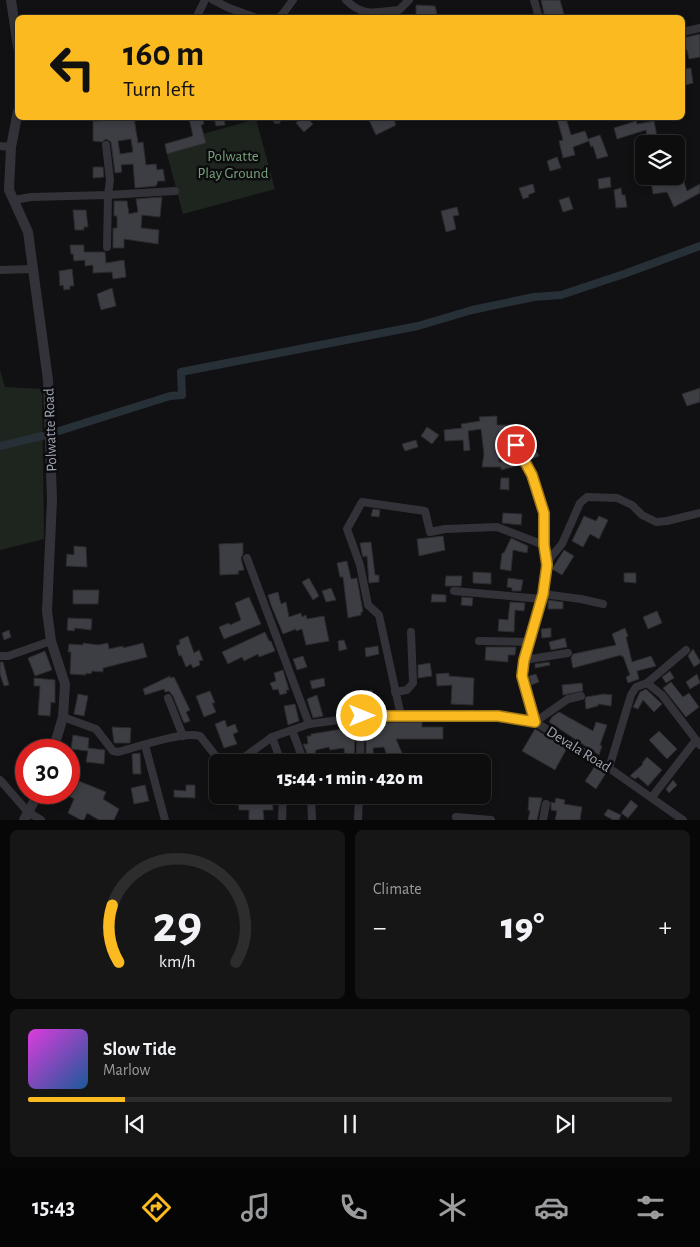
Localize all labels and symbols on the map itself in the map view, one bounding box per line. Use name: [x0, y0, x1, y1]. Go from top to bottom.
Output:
park label: Polwatte Play Ground: [197, 149, 269, 181]
street label: Polwatte Road: [42, 388, 59, 472]
pin: [495, 424, 537, 466]
position arrow: [335, 689, 387, 741]
street label: Devala Road: [544, 724, 614, 775]
speed limit sign: 30: [15, 739, 80, 804]

